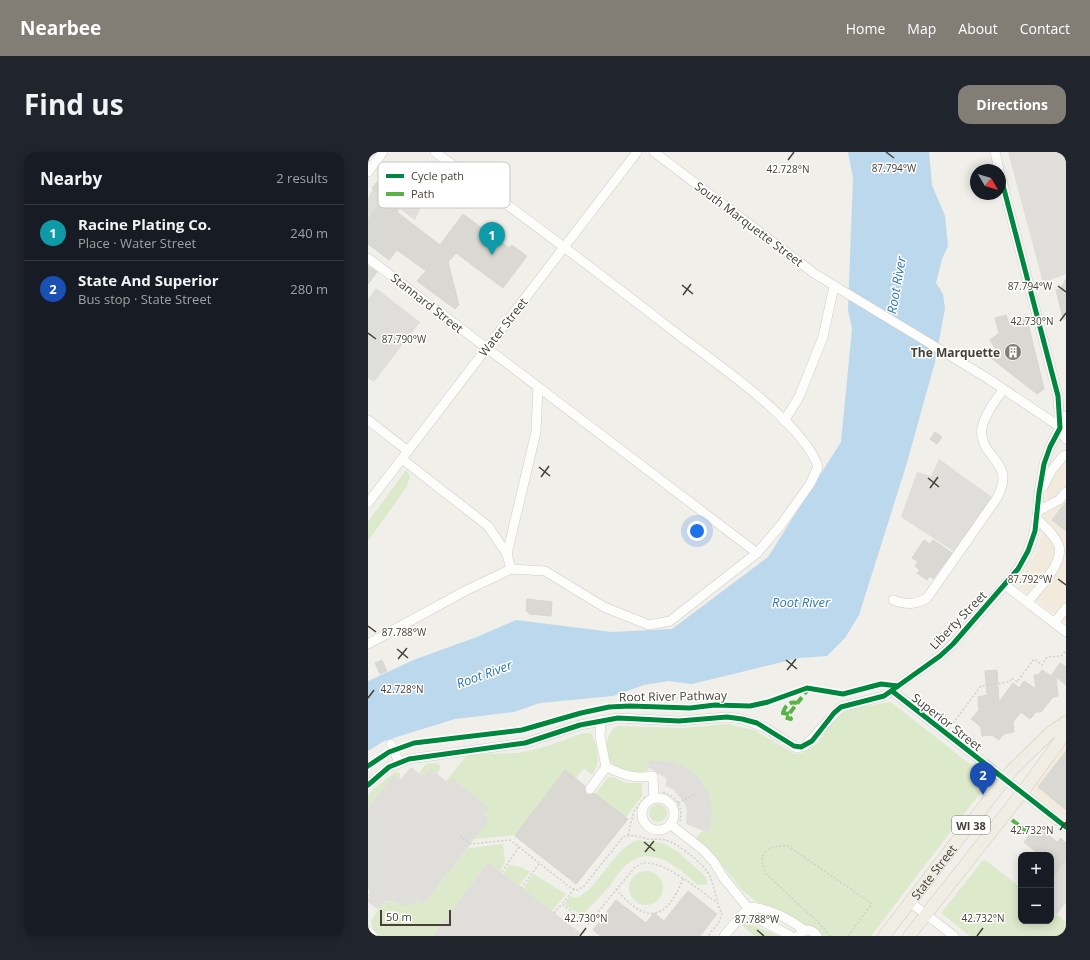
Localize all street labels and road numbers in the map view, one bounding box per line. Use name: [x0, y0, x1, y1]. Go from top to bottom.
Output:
street label: South Marquette Street: [691, 178, 807, 270]
street label: Stannard Street: [387, 269, 467, 337]
street label: Water Street: [475, 294, 531, 360]
street label: Liberty Street: [926, 587, 990, 653]
street label: Root River Pathway: [619, 687, 728, 705]
street label: Superior Street: [908, 689, 986, 755]
road number: WI 38: [952, 816, 990, 834]
street label: State Street: [907, 841, 960, 903]

